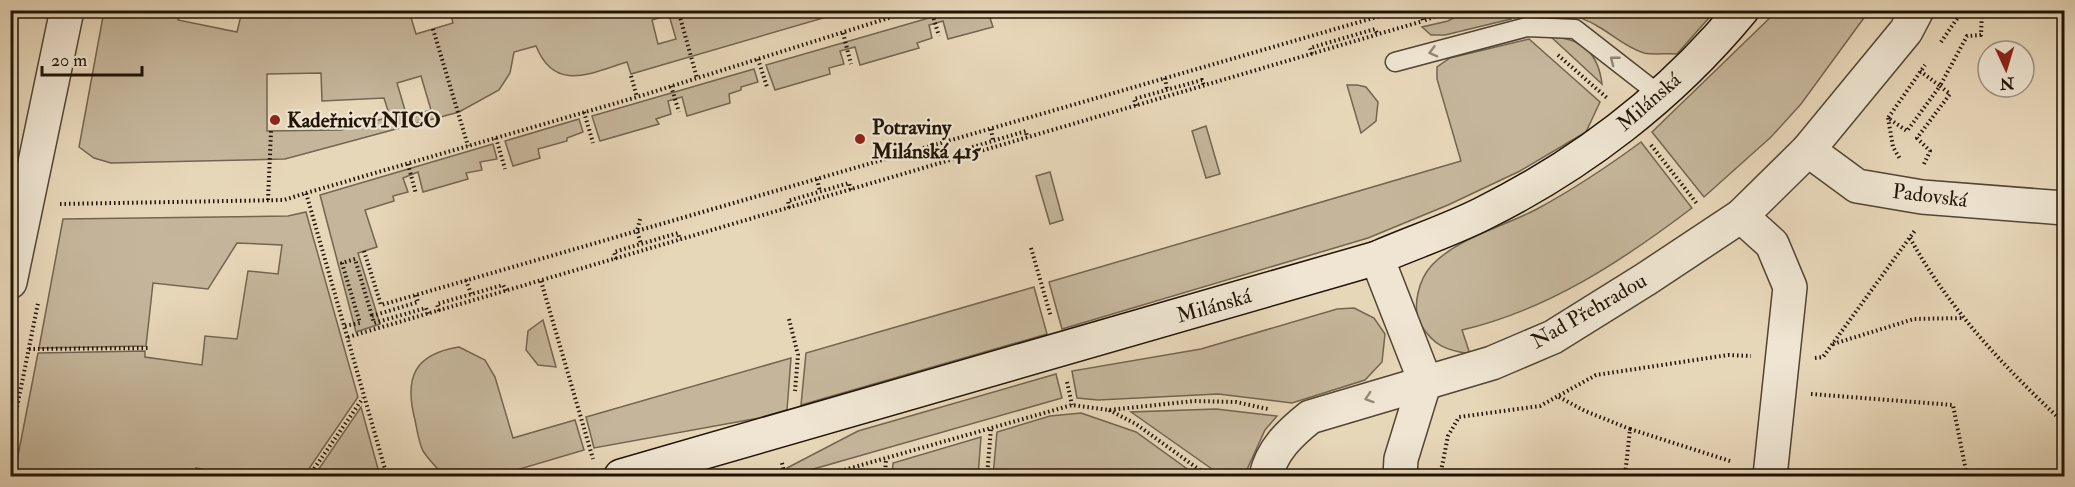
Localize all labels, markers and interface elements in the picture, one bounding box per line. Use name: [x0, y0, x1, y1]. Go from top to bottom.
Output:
scale bar: [42, 39, 142, 77]
north arrow: [1976, 39, 2036, 99]
one-way arrow: [1428, 45, 1439, 57]
text: 20 m: [51, 49, 87, 72]
one-way arrow: [1610, 56, 1621, 67]
street label: Milánská: [1611, 66, 1687, 137]
text: N: [1998, 72, 2016, 93]
place label: Kadeřnicví NICO: [287, 107, 441, 134]
marker: Kadeřnicví NICO: [268, 113, 282, 127]
place label: Potraviny Milánská 415: [871, 114, 982, 165]
marker: Potraviny Milánská 415: [853, 132, 867, 146]
street label: Padovská: [1891, 178, 1969, 214]
street label: Nad Přehradou: [1526, 267, 1652, 355]
street label: Milánská: [1174, 282, 1255, 330]
one-way arrow: [1364, 391, 1375, 404]

